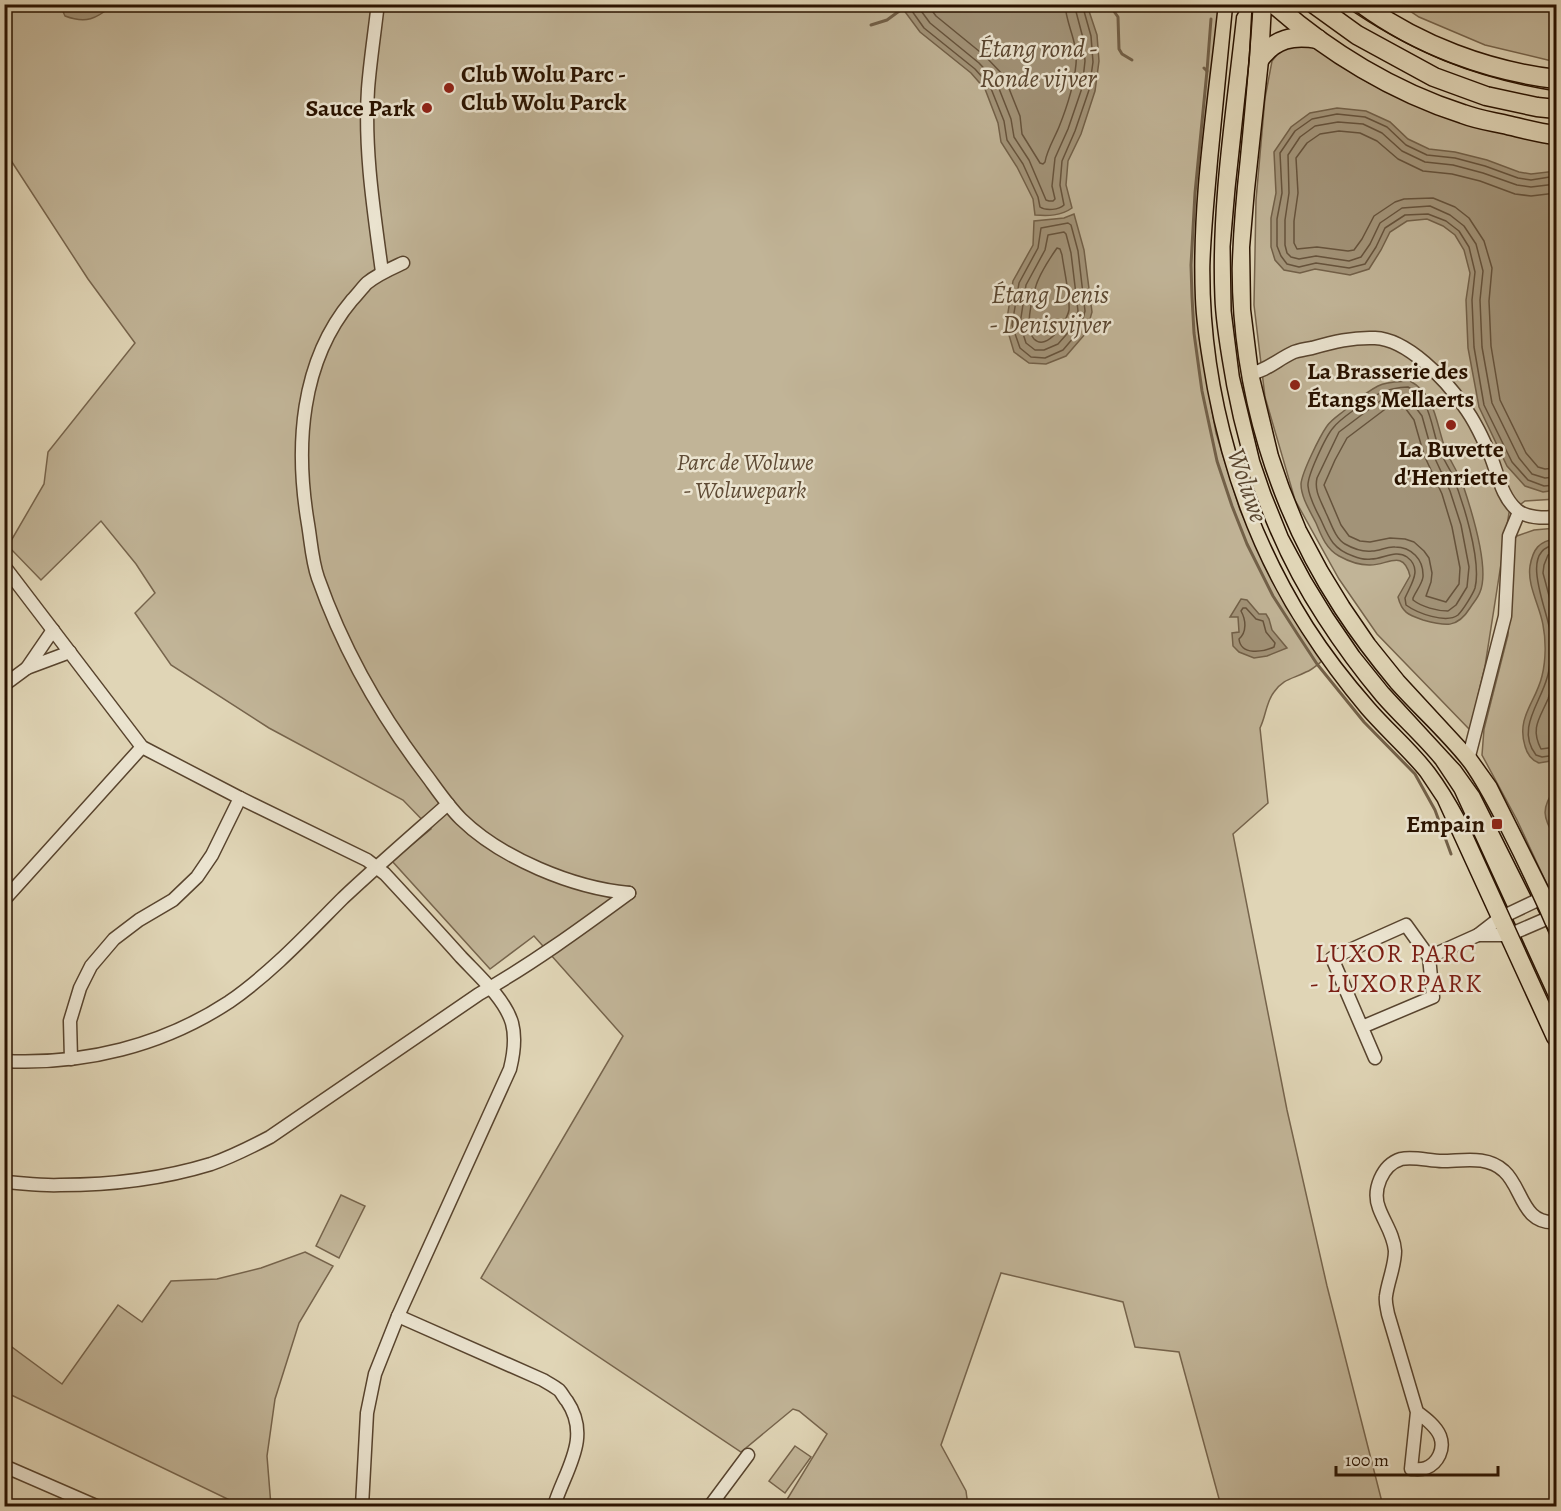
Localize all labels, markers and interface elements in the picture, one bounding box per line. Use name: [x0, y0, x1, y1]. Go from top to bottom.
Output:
water label: Étang rond - Ronde vijver: [979, 31, 1097, 96]
place label: Club Wolu Parc - Club Wolu Parck: [461, 58, 627, 118]
marker: Club Wolu Parc - Club Wolu Parck: [442, 81, 456, 95]
place label: Sauce Park: [306, 92, 416, 124]
marker: Sauce Park: [420, 101, 434, 115]
water label: Étang Denis - Denisvijver: [990, 277, 1111, 342]
place label: La Brasserie des Étangs Mellaerts: [1307, 355, 1474, 415]
marker: La Brasserie des Étangs Mellaerts: [1288, 378, 1302, 392]
marker: La Buvette d'Henriette: [1444, 418, 1458, 432]
place label: La Buvette d'Henriette: [1394, 433, 1508, 493]
water label: Woluwe: [1219, 443, 1276, 527]
park label: Parc de Woluwe - Woluwepark: [676, 446, 814, 506]
place label: Empain: [1406, 808, 1486, 840]
marker: Empain: [1490, 817, 1504, 831]
district label: LUXOR PARC - LUXORPARK: [1309, 936, 1483, 1001]
scale bar: [1336, 1439, 1498, 1477]
text: 100 m: [1345, 1448, 1389, 1472]

